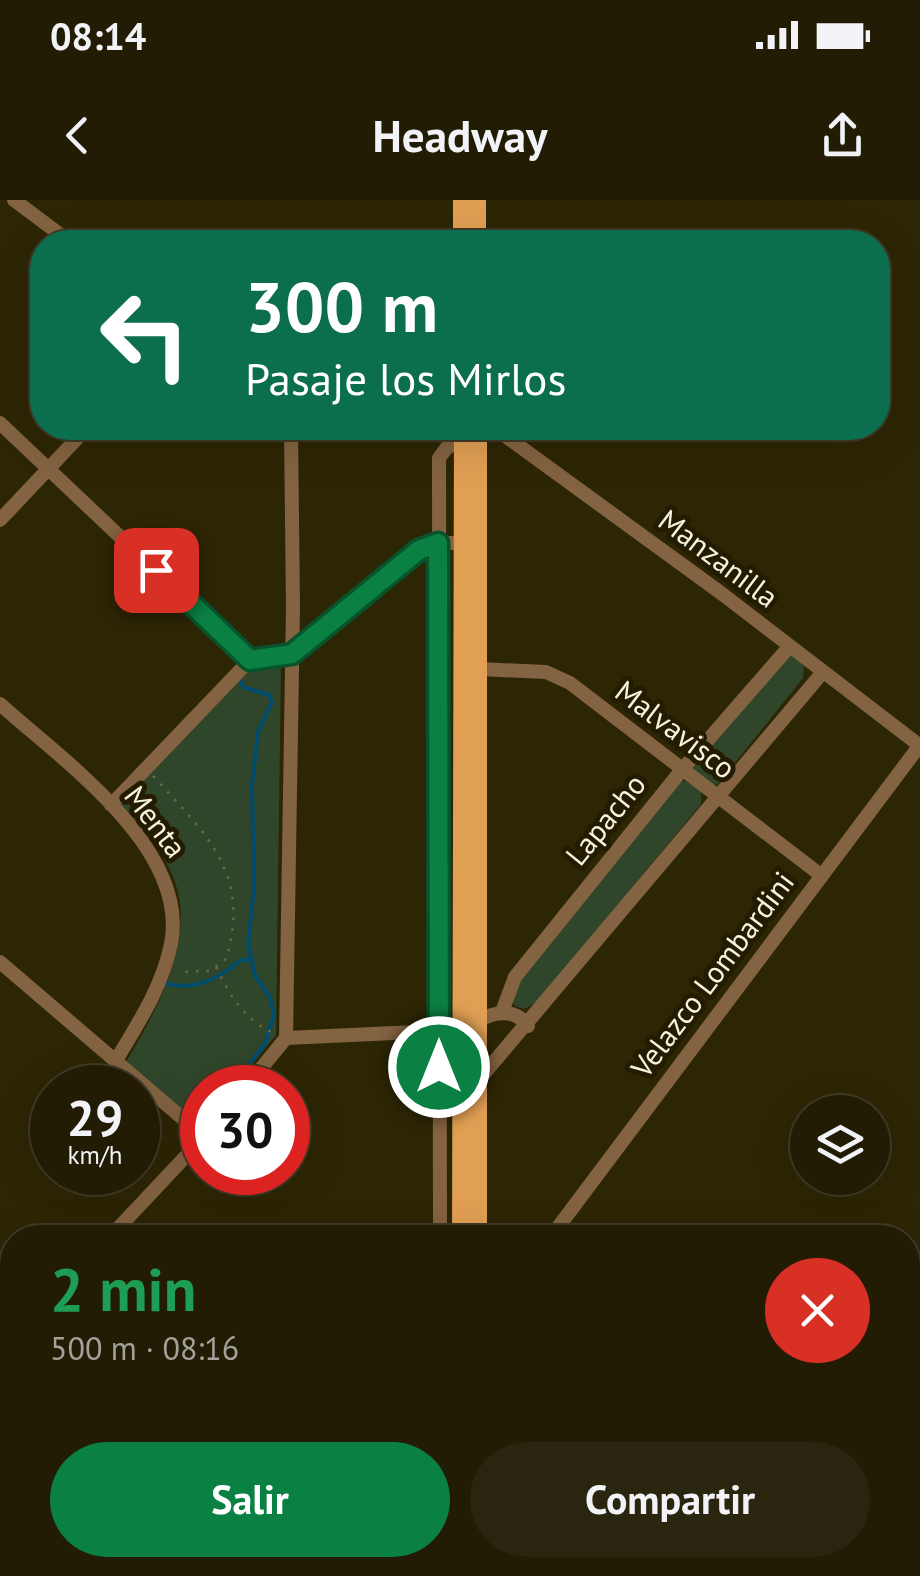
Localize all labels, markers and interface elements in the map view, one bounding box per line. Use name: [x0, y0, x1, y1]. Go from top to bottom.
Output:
text: 08:14: [50, 11, 146, 60]
text: Headway: [372, 106, 548, 164]
icon: back: [50, 108, 105, 163]
icon: share: [815, 108, 870, 163]
text: 300 m: [245, 261, 438, 351]
icon: left: [80, 270, 210, 400]
text: Pasaje los Mirlos: [245, 349, 566, 407]
street label: Manzanilla: [651, 500, 787, 616]
pin: [114, 528, 199, 613]
icon: arrive: [129, 543, 184, 598]
street label: Malvavisco: [608, 671, 744, 787]
street label: Lapacho: [556, 765, 654, 873]
street label: Menta: [116, 777, 196, 865]
street label: Velazco Lombardini: [621, 863, 802, 1086]
position arrow: [387, 1015, 491, 1119]
speed limit sign: 30: [180, 1065, 310, 1195]
text: 29: [67, 1085, 123, 1150]
map controls: [790, 1095, 890, 1195]
button: layers: [790, 1095, 890, 1195]
text: km/h: [68, 1139, 122, 1171]
text: 2 min: [50, 1250, 196, 1328]
button: close: [765, 1258, 870, 1363]
text: 500 m · 08:16: [50, 1327, 239, 1369]
button: Salir: [50, 1442, 450, 1557]
button: Compartir: [470, 1442, 870, 1557]

